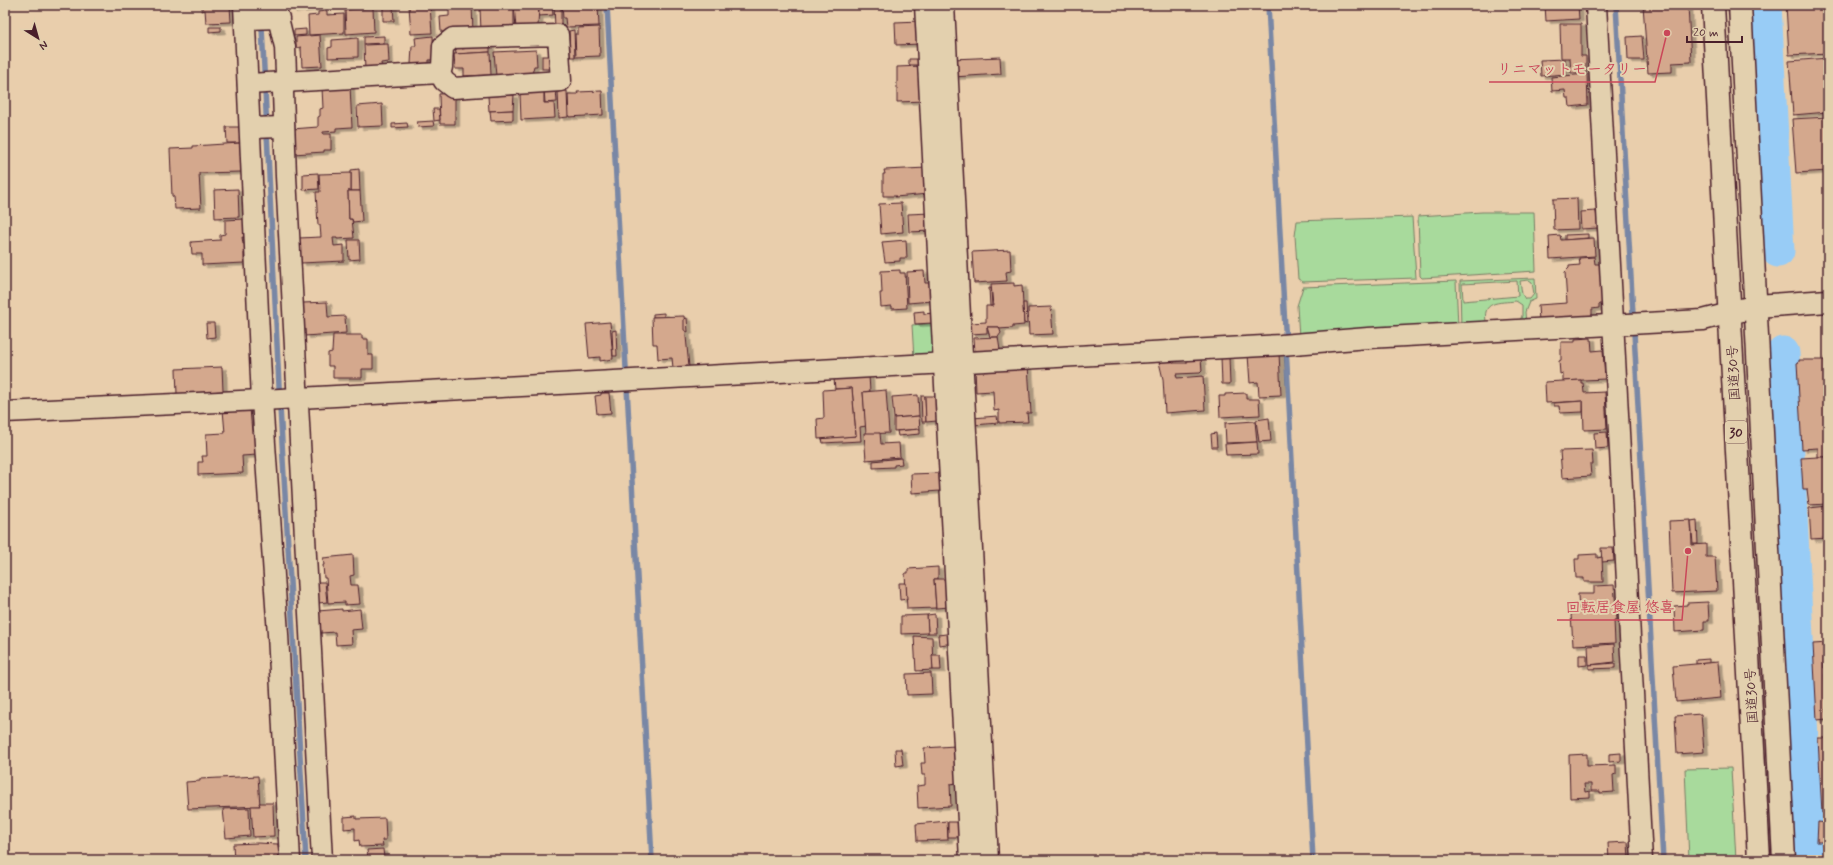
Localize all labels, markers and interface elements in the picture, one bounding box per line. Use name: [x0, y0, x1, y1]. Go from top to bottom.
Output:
north arrow: [18, 18, 58, 58]
scale bar: [1687, 18, 1742, 44]
text: 20 m: [1693, 25, 1719, 41]
text: N: [36, 37, 51, 53]
callout: リニマットモータリー: [1489, 55, 1655, 82]
text: リニマットモータリー: [1497, 60, 1647, 80]
street label: 国道30号: [1724, 344, 1744, 402]
road number: 30: [1725, 421, 1747, 443]
callout: 回転居食屋 悠喜: [1557, 593, 1682, 620]
text: 回転居食屋 悠喜: [1565, 598, 1675, 618]
street label: 国道30号: [1742, 667, 1762, 725]

